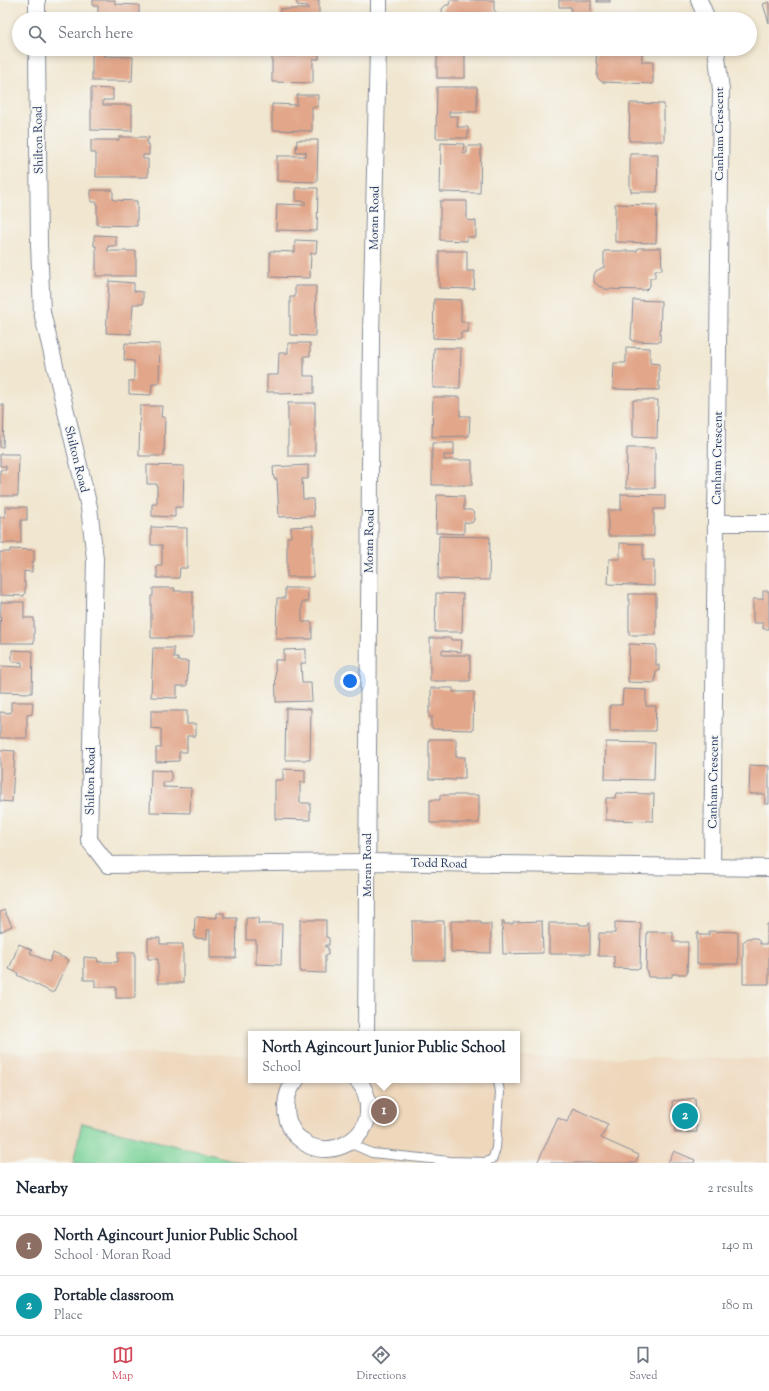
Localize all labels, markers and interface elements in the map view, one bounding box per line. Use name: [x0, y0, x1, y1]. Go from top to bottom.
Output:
search box: [12, 12, 757, 56]
icon: search: [26, 23, 48, 45]
text: Search here: [58, 24, 133, 45]
street label: Canham Crescent: [711, 87, 729, 181]
street label: Shilton Road: [29, 106, 49, 174]
street label: Moran Road: [365, 186, 385, 250]
street label: Canham Crescent: [708, 411, 728, 505]
street label: Shilton Road: [59, 424, 93, 495]
street label: Moran Road: [360, 509, 380, 573]
your location: [340, 671, 360, 691]
street label: Canham Crescent: [704, 735, 724, 829]
street label: Shilton Road: [81, 747, 101, 815]
street label: Moran Road: [359, 833, 377, 897]
street label: Todd Road: [410, 855, 468, 873]
popup: [248, 1031, 520, 1083]
text: North Agincourt Junior Public School: [262, 1038, 506, 1059]
text: School: [262, 1059, 301, 1077]
pin: 1: [371, 1096, 397, 1126]
pin: 2: [672, 1101, 698, 1131]
text: Nearby: [16, 1177, 68, 1201]
text: 2 results: [708, 1180, 753, 1198]
text: North Agincourt Junior Public School: [54, 1226, 298, 1247]
text: 1: [27, 1237, 31, 1255]
text: 140 m: [722, 1237, 753, 1255]
text: School · Moran Road: [54, 1247, 171, 1265]
text: Portable classroom: [54, 1286, 174, 1307]
text: 2: [26, 1297, 32, 1315]
text: 180 m: [722, 1297, 753, 1315]
text: Place: [54, 1307, 83, 1325]
tab: Map: [112, 1344, 134, 1384]
tab: Directions: [357, 1344, 406, 1384]
tab: Saved: [629, 1344, 657, 1384]

